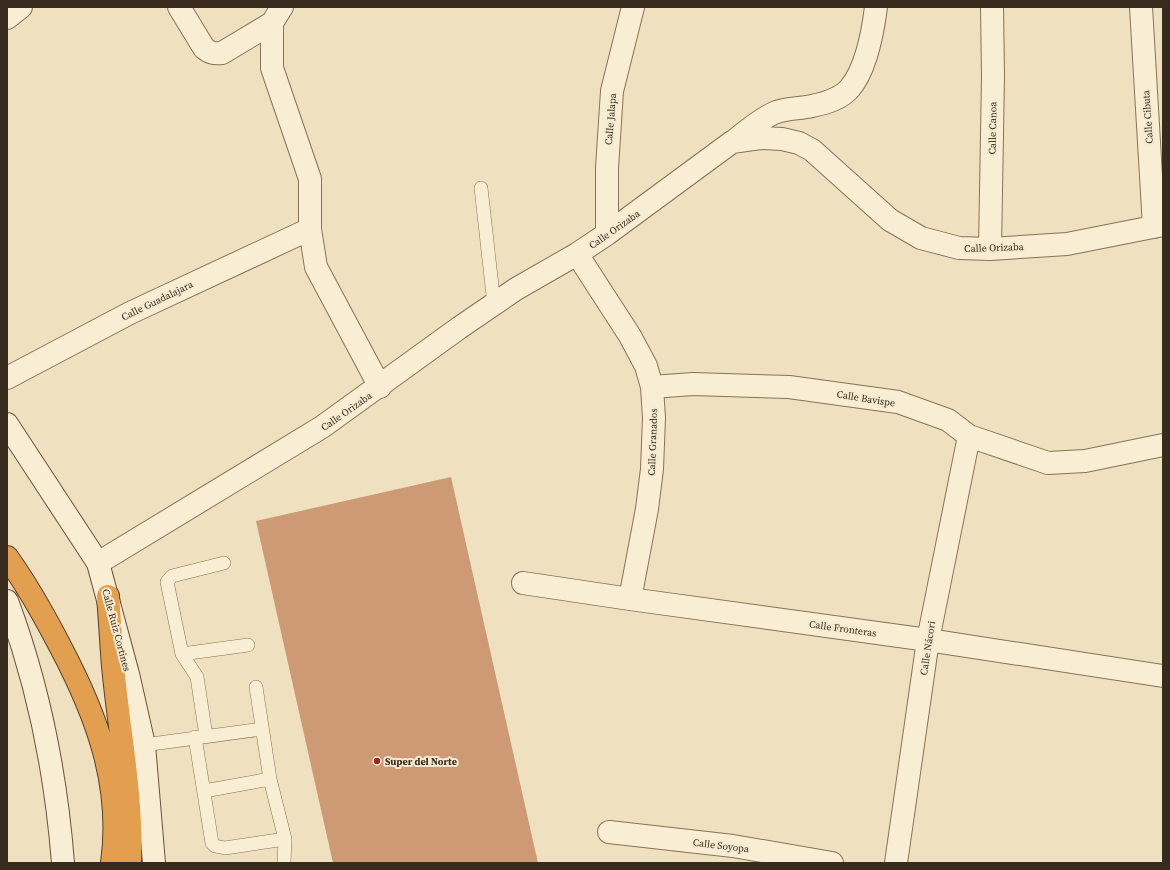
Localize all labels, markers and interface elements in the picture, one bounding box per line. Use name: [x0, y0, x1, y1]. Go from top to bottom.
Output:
street label: Calle Cibuta: [1139, 89, 1156, 144]
street label: Calle Jalapa: [602, 92, 619, 146]
street label: Calle Canoa: [986, 101, 999, 155]
street label: Calle Orizaba: [586, 206, 643, 252]
street label: Calle Orizaba: [964, 240, 1025, 255]
street label: Calle Guadalajara: [119, 277, 196, 323]
street label: Calle Bavispe: [836, 387, 896, 410]
street label: Calle Orizaba: [318, 388, 375, 434]
street label: Calle Granados: [645, 408, 660, 476]
street label: Calle Ruiz Cortines: [99, 587, 134, 673]
street label: Calle Fronteras: [808, 617, 877, 640]
street label: Calle Nácori: [917, 620, 938, 676]
place label: Super del Norte: [385, 755, 457, 768]
marker: Super del Norte: [372, 756, 382, 766]
street label: Calle Soyopa: [692, 836, 751, 856]

